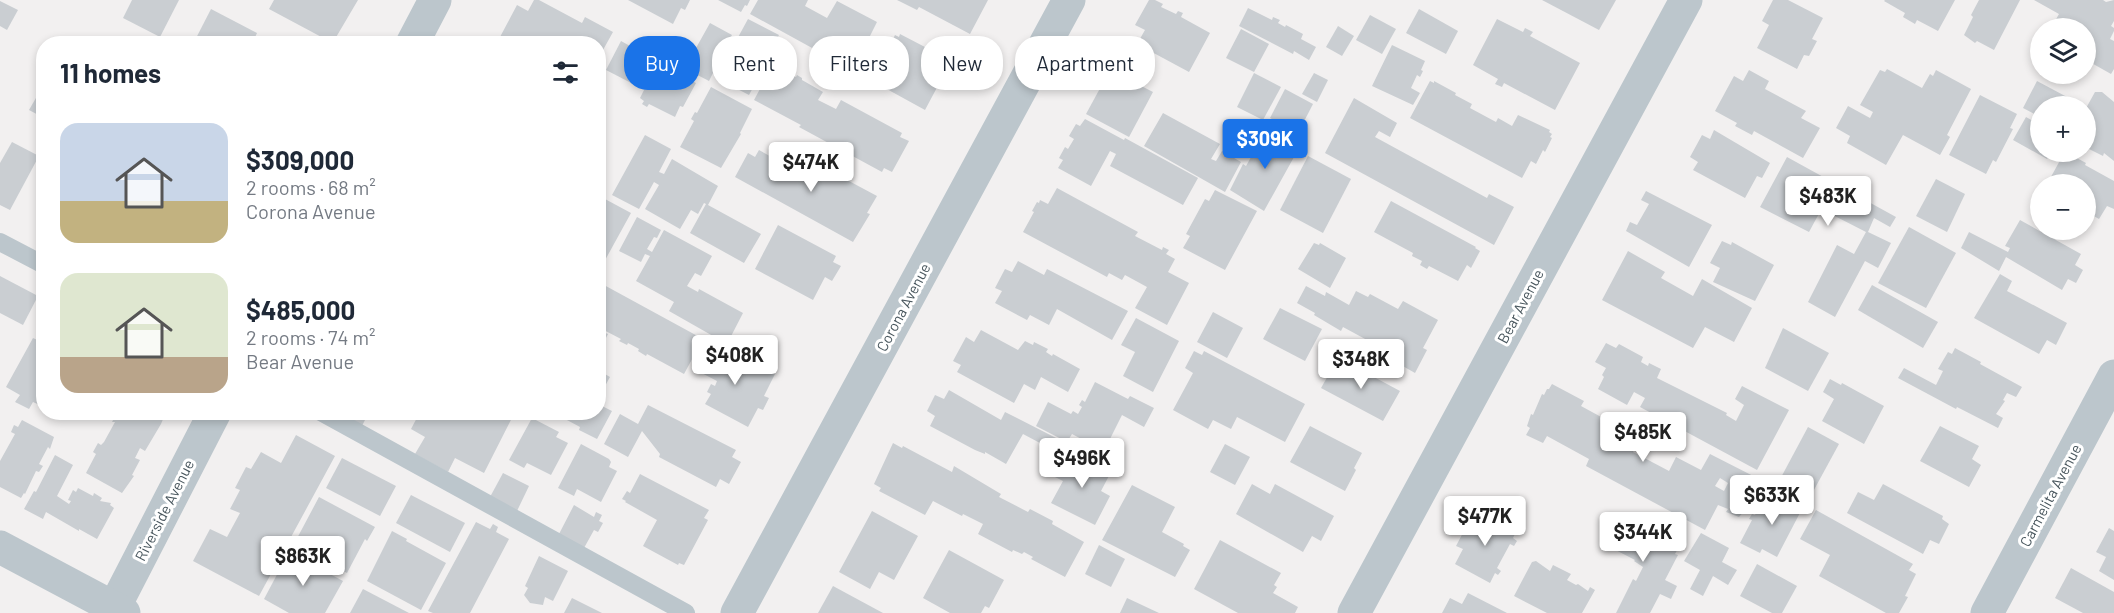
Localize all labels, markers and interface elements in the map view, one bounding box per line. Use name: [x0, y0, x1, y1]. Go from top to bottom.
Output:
map controls: [2030, 18, 2096, 240]
button: layers: [2030, 18, 2096, 84]
chip: Buy: [624, 36, 700, 90]
chip: Rent: [712, 36, 797, 90]
chip: Filters: [809, 36, 909, 90]
chip: New: [921, 36, 1003, 90]
chip: Apartment: [1015, 36, 1155, 90]
icon: filters: [549, 56, 582, 89]
text: 11 homes: [60, 57, 161, 88]
button: +: [2030, 96, 2096, 162]
pin: $309K: [1223, 119, 1307, 170]
text: $309K: [1237, 126, 1293, 150]
pin: $474K: [769, 142, 853, 193]
text: $309,000: [246, 144, 354, 175]
icon: home: [108, 147, 180, 219]
text: $474K: [783, 149, 839, 173]
button: −: [2030, 174, 2096, 240]
text: 2 rooms · 68 m²: [246, 175, 376, 199]
pin: $483K: [1786, 176, 1870, 227]
text: $483K: [1799, 183, 1857, 207]
text: Corona Avenue: [246, 199, 376, 223]
street label: Corona Avenue: [872, 260, 934, 354]
street label: Bear Avenue: [1493, 266, 1547, 346]
text: $485,000: [246, 294, 355, 325]
icon: home: [108, 297, 180, 369]
text: 2 rooms · 74 m²: [246, 325, 376, 349]
pin: $408K: [693, 335, 777, 386]
pin: $348K: [1319, 339, 1403, 390]
text: $408K: [706, 342, 764, 366]
text: $348K: [1332, 346, 1390, 370]
text: Bear Avenue: [246, 349, 354, 373]
pin: $485K: [1601, 412, 1685, 463]
text: $485K: [1614, 419, 1672, 443]
pin: $496K: [1040, 438, 1124, 489]
street label: Carmelita Avenue: [2015, 441, 2085, 549]
text: $496K: [1053, 445, 1111, 469]
street label: Riverside Avenue: [131, 456, 197, 564]
pin: $633K: [1730, 475, 1814, 526]
text: $633K: [1744, 482, 1800, 506]
pin: $477K: [1443, 496, 1527, 547]
text: $477K: [1458, 503, 1512, 527]
pin: $344K: [1601, 512, 1685, 563]
text: $344K: [1614, 519, 1672, 543]
pin: $863K: [261, 536, 345, 587]
text: $863K: [275, 543, 331, 567]

